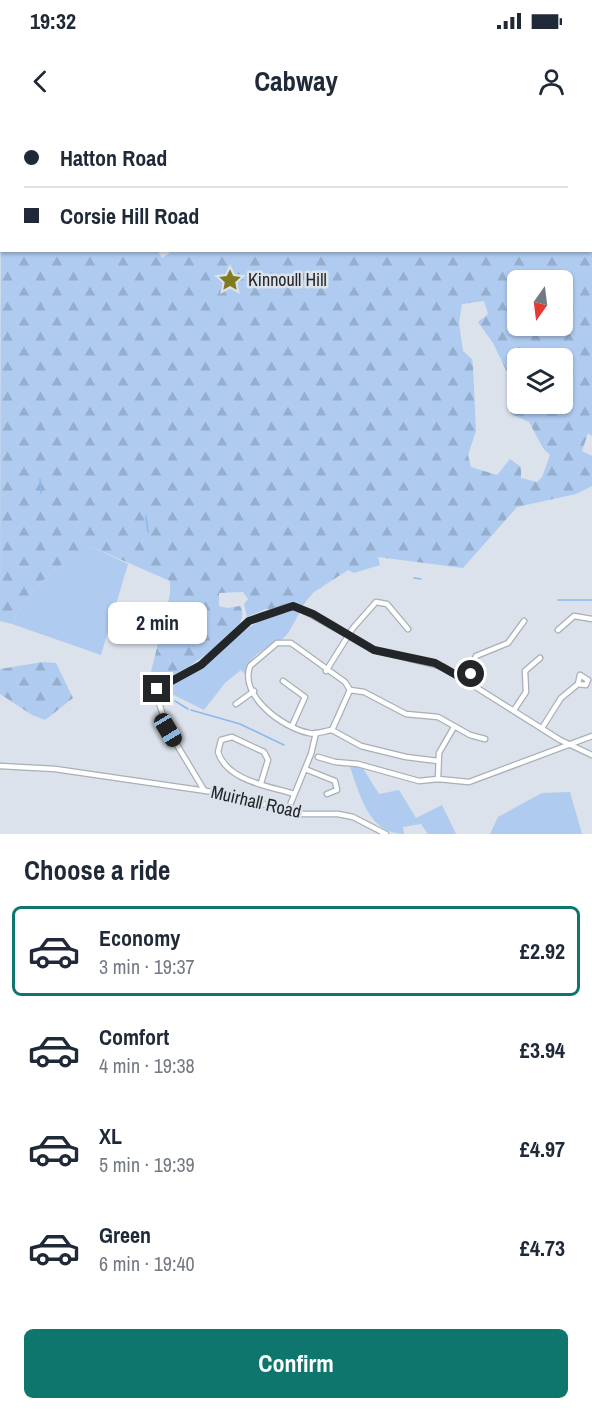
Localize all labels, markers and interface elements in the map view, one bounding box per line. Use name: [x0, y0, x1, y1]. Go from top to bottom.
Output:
text: 19:32: [30, 6, 76, 36]
text: Cabway: [254, 63, 338, 99]
icon: back: [24, 65, 57, 98]
icon: person: [535, 65, 568, 98]
text: Hatton Road: [60, 143, 167, 173]
text: Corsie Hill Road: [60, 201, 199, 231]
place icon: Kinnoull Hill: [217, 267, 243, 293]
place label: Kinnoull Hill: [248, 267, 327, 292]
north arrow: [507, 270, 573, 336]
map controls: [507, 270, 573, 414]
button: layers: [507, 348, 573, 414]
callout: 2 min: [108, 602, 207, 644]
text: 2 min: [136, 609, 179, 636]
route start: [457, 660, 484, 687]
route end: [143, 675, 170, 702]
car: [151, 710, 185, 750]
street label: Muirhall Road: [209, 779, 304, 824]
text: Choose a ride: [24, 852, 170, 888]
text: Economy: [99, 923, 180, 953]
icon: car: [27, 924, 81, 978]
text: £2.92: [520, 936, 565, 966]
text: 3 min · 19:37: [99, 953, 195, 980]
text: Comfort: [99, 1022, 169, 1052]
icon: car: [27, 1023, 81, 1077]
text: £3.94: [520, 1035, 565, 1065]
text: 4 min · 19:38: [99, 1052, 195, 1079]
text: XL: [99, 1121, 122, 1151]
icon: car: [27, 1122, 81, 1176]
text: £4.97: [520, 1134, 565, 1164]
text: 5 min · 19:39: [99, 1151, 195, 1178]
text: Green: [99, 1220, 151, 1250]
icon: car: [27, 1221, 81, 1275]
text: £4.73: [520, 1233, 565, 1263]
text: 6 min · 19:40: [99, 1250, 195, 1277]
button: Confirm: [24, 1329, 568, 1398]

